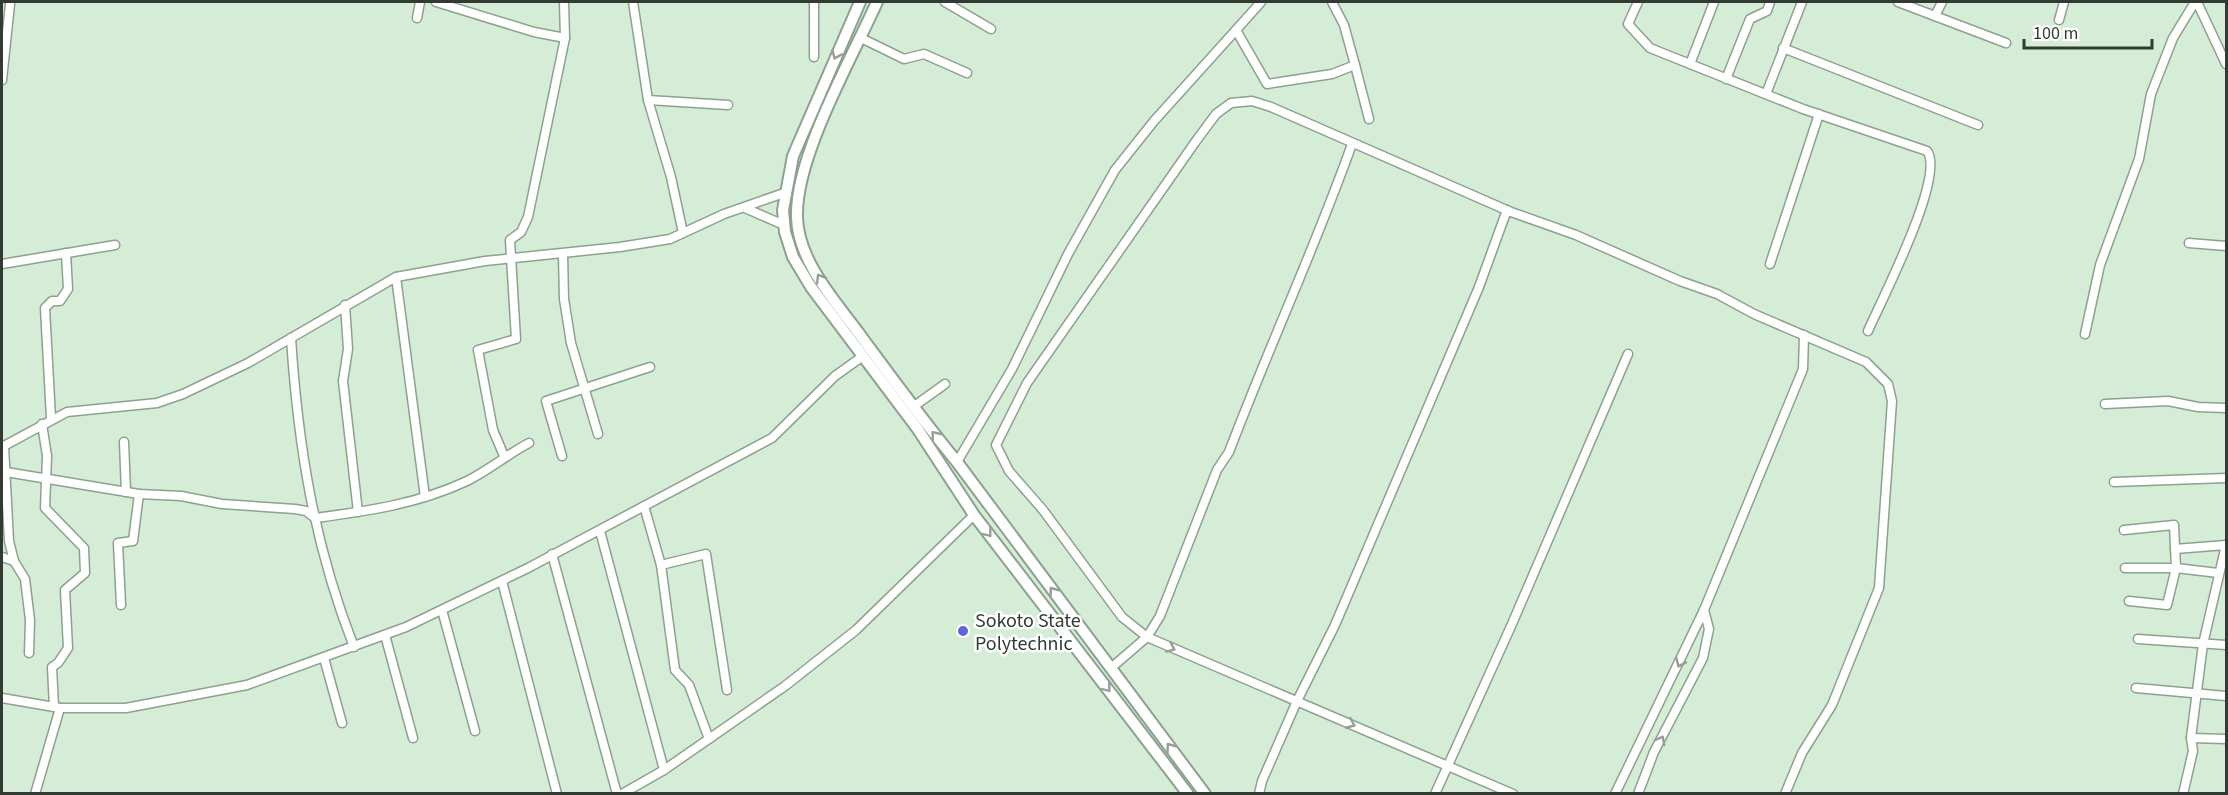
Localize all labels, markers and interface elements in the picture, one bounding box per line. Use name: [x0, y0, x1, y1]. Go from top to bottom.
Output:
scale bar: [2024, 12, 2152, 50]
text: 100 m: [2033, 21, 2078, 46]
one-way arrow: [831, 48, 843, 59]
one-way arrow: [815, 274, 827, 284]
one-way arrow: [931, 431, 942, 442]
one-way arrow: [981, 527, 992, 538]
one-way arrow: [1049, 586, 1060, 597]
place label: Sokoto State Polytechnic: [975, 607, 1081, 658]
marker: Sokoto State Polytechnic: [956, 624, 970, 638]
one-way arrow: [1165, 641, 1176, 653]
one-way arrow: [1675, 657, 1687, 668]
one-way arrow: [1100, 681, 1111, 692]
one-way arrow: [1344, 717, 1355, 729]
one-way arrow: [1654, 736, 1665, 746]
one-way arrow: [1166, 742, 1177, 753]

